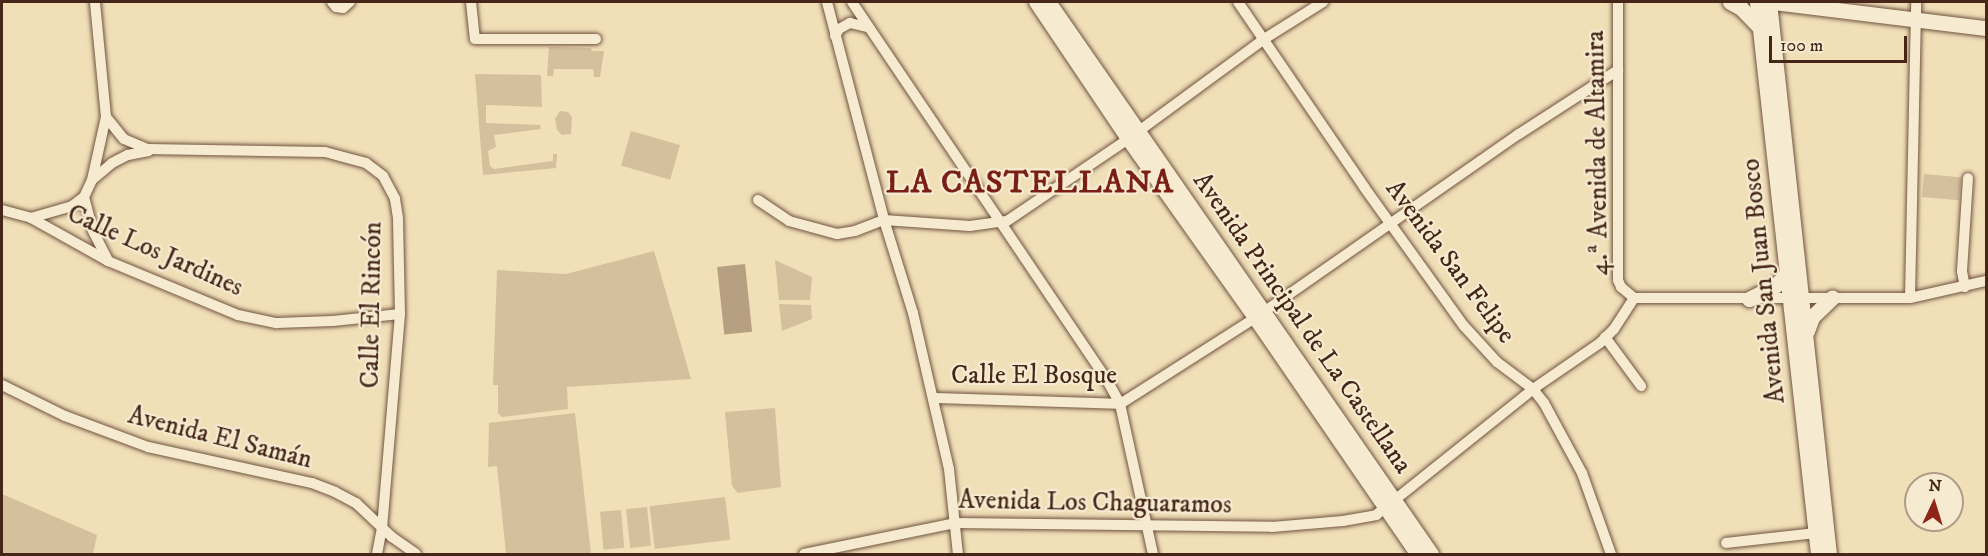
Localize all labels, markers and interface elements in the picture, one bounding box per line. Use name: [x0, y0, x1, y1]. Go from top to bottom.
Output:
scale bar: [1772, 24, 1910, 62]
street label: 4.ª Avenida de Altamira: [1580, 30, 1616, 276]
text: 100 m: [1780, 35, 1823, 57]
street label: Avenida San Juan Bosco: [1736, 157, 1792, 405]
district label: LA CASTELLANA: [886, 164, 1174, 202]
street label: Avenida Principal de La Castellana: [1186, 166, 1418, 480]
street label: Avenida San Felipe: [1378, 174, 1522, 350]
street label: Calle Los Jardines: [62, 198, 248, 304]
street label: Calle El Rincón: [355, 221, 389, 389]
street label: Calle El Bosque: [951, 360, 1117, 392]
street label: Avenida El Samán: [125, 400, 315, 476]
north arrow: [1904, 472, 1964, 532]
text: N: [1928, 476, 1942, 496]
street label: Avenida Los Chaguaramos: [958, 485, 1232, 521]

